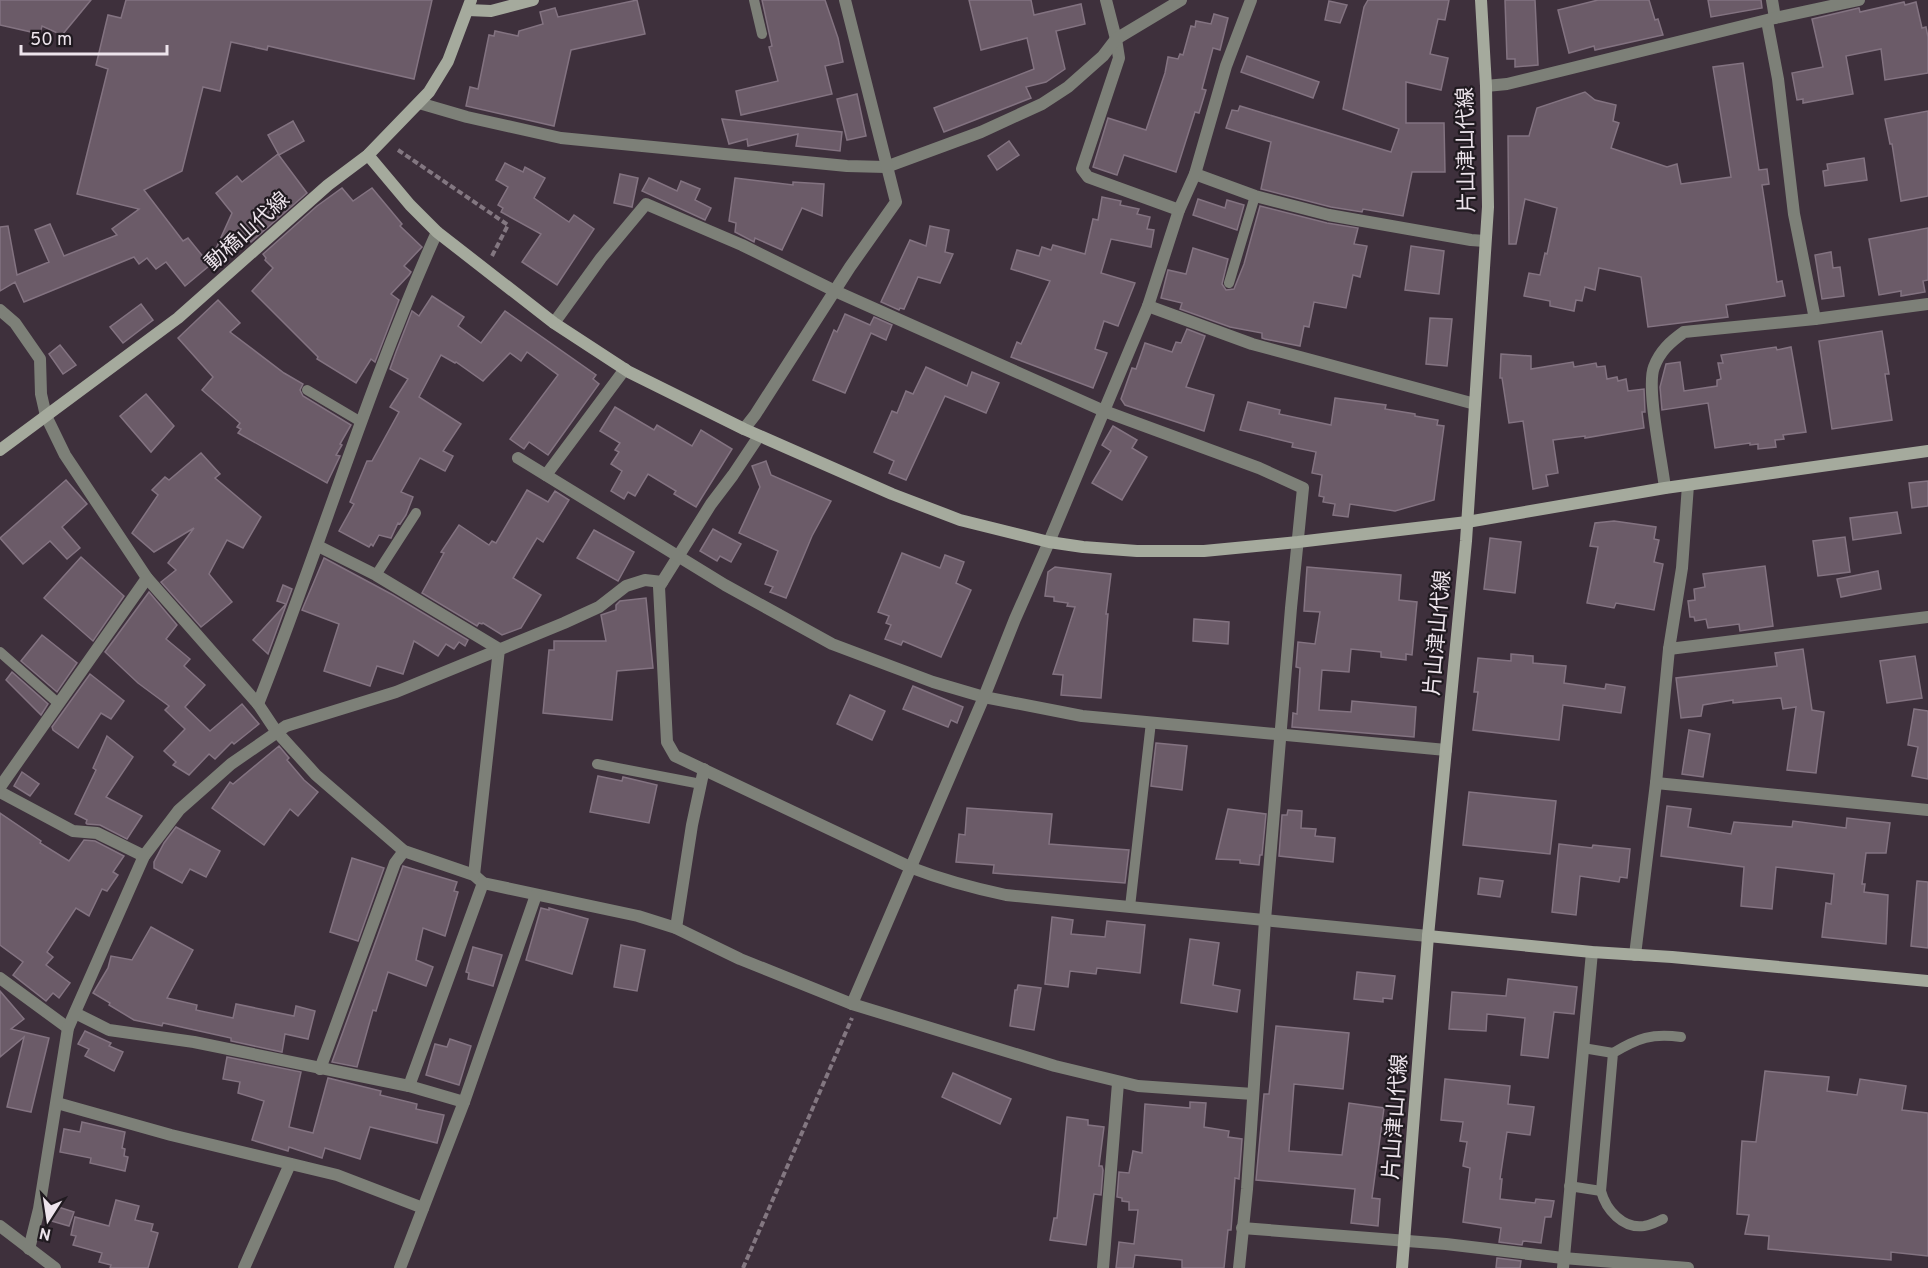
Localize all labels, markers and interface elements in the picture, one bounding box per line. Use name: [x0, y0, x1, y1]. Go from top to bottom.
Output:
scale bar: [21, 18, 166, 56]
text: 50 m: [30, 29, 72, 52]
street label: 片山津山代線: [1453, 87, 1482, 213]
street label: 動橋山代線: [200, 187, 296, 277]
street label: 片山津山代線: [1420, 569, 1457, 697]
street label: 片山津山代線: [1379, 1053, 1414, 1181]
north arrow: [18, 1190, 78, 1250]
text: N: [38, 1222, 53, 1244]

